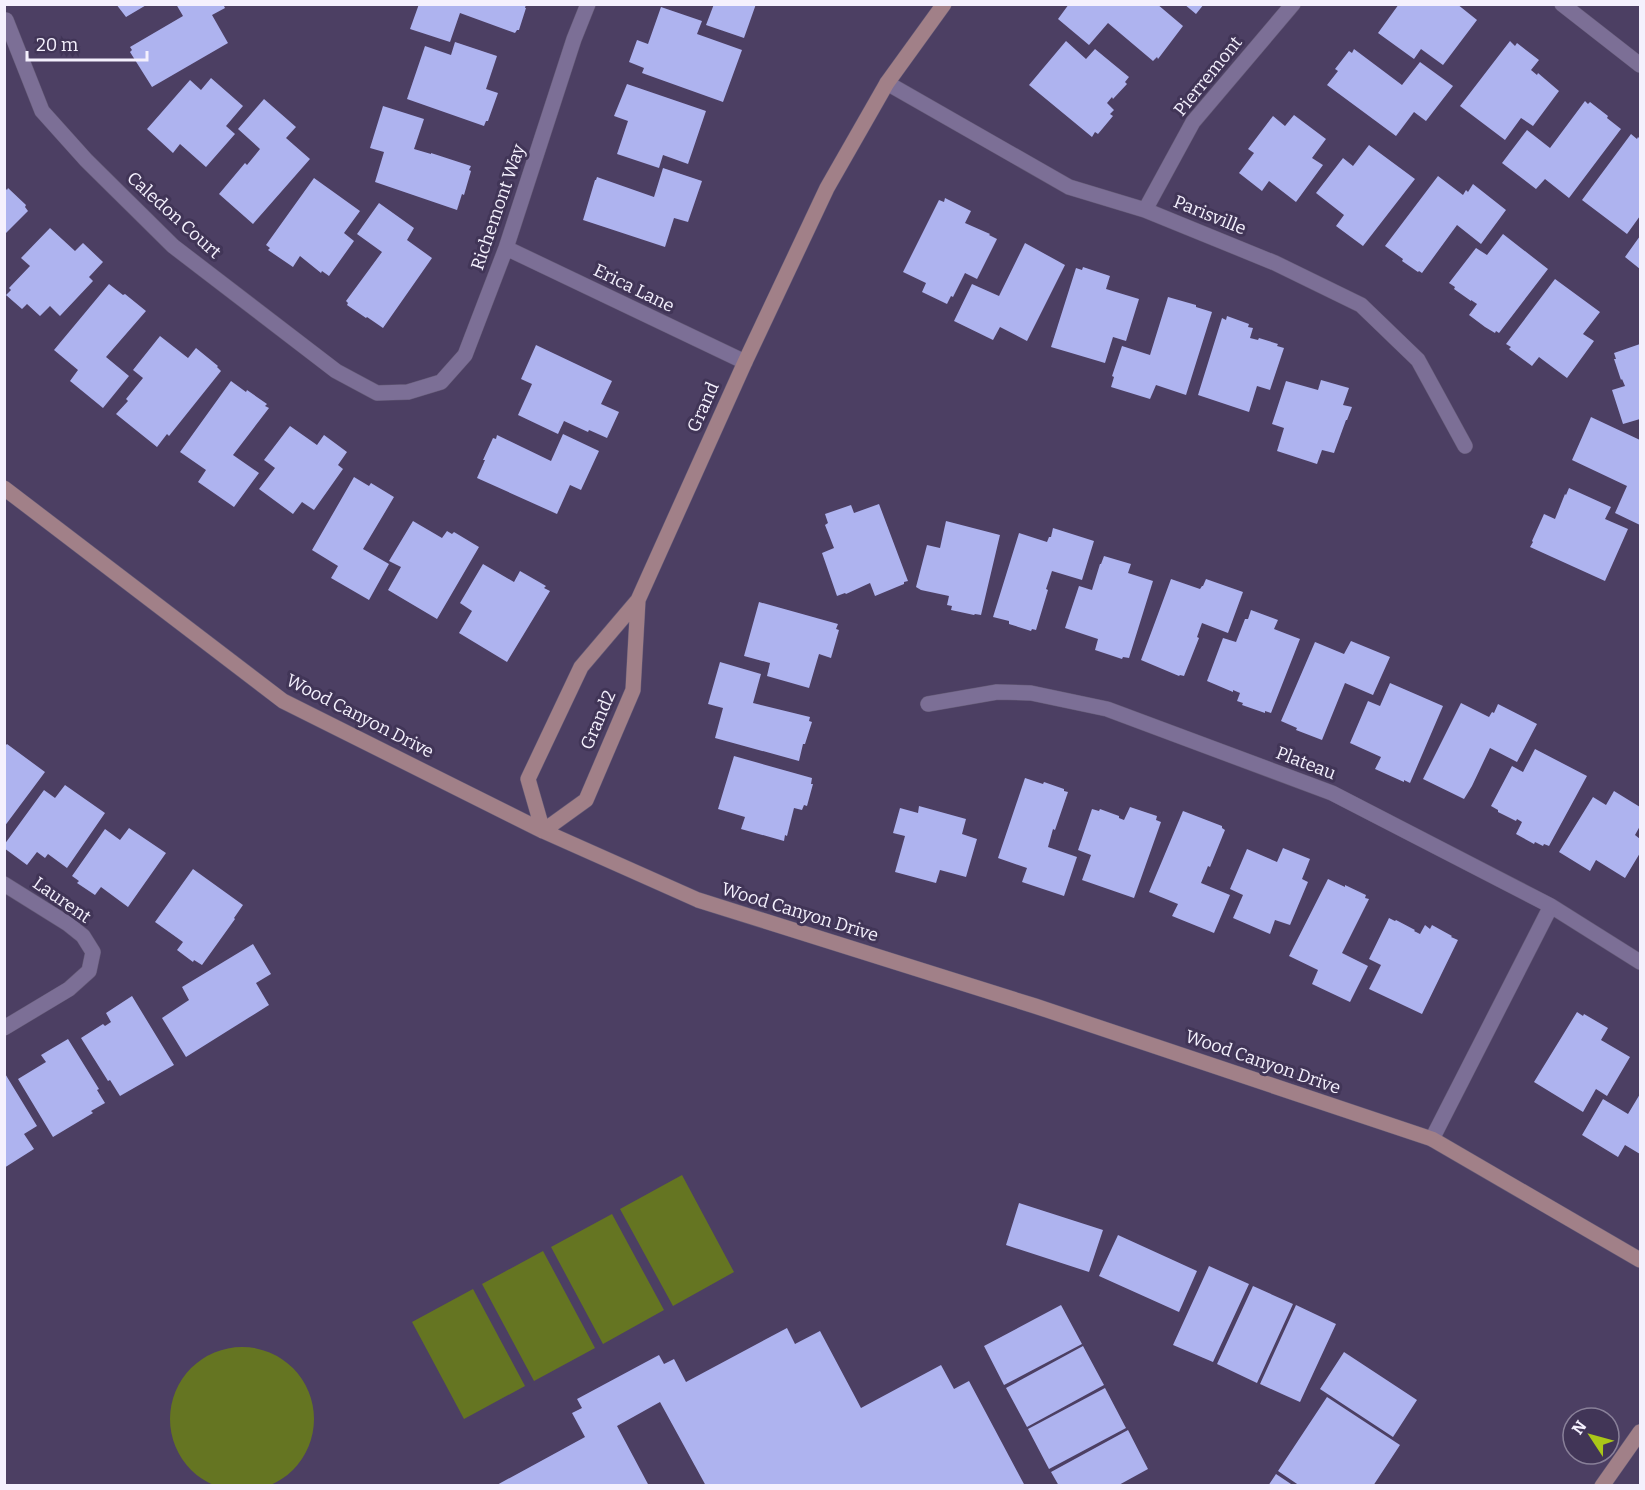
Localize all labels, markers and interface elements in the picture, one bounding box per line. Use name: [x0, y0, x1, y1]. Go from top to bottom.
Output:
scale bar: [27, 24, 147, 62]
street label: Pierremont: [1169, 31, 1247, 120]
text: 20 m: [36, 34, 78, 56]
street label: Richemont Way: [466, 141, 530, 273]
street label: Caledon Court: [122, 167, 226, 263]
street label: Parisville: [1170, 190, 1250, 240]
street label: Erica Lane: [590, 259, 678, 317]
street label: Grand: [682, 378, 724, 435]
street label: Wood Canyon Drive: [282, 669, 438, 763]
street label: Grand2: [576, 687, 620, 753]
street label: Plateau: [1273, 742, 1339, 784]
street label: Laurent: [29, 872, 96, 928]
street label: Wood Canyon Drive: [719, 878, 881, 946]
street label: Wood Canyon Drive: [1182, 1025, 1344, 1099]
north arrow: [1561, 1406, 1621, 1466]
text: N: [1568, 1417, 1591, 1438]

